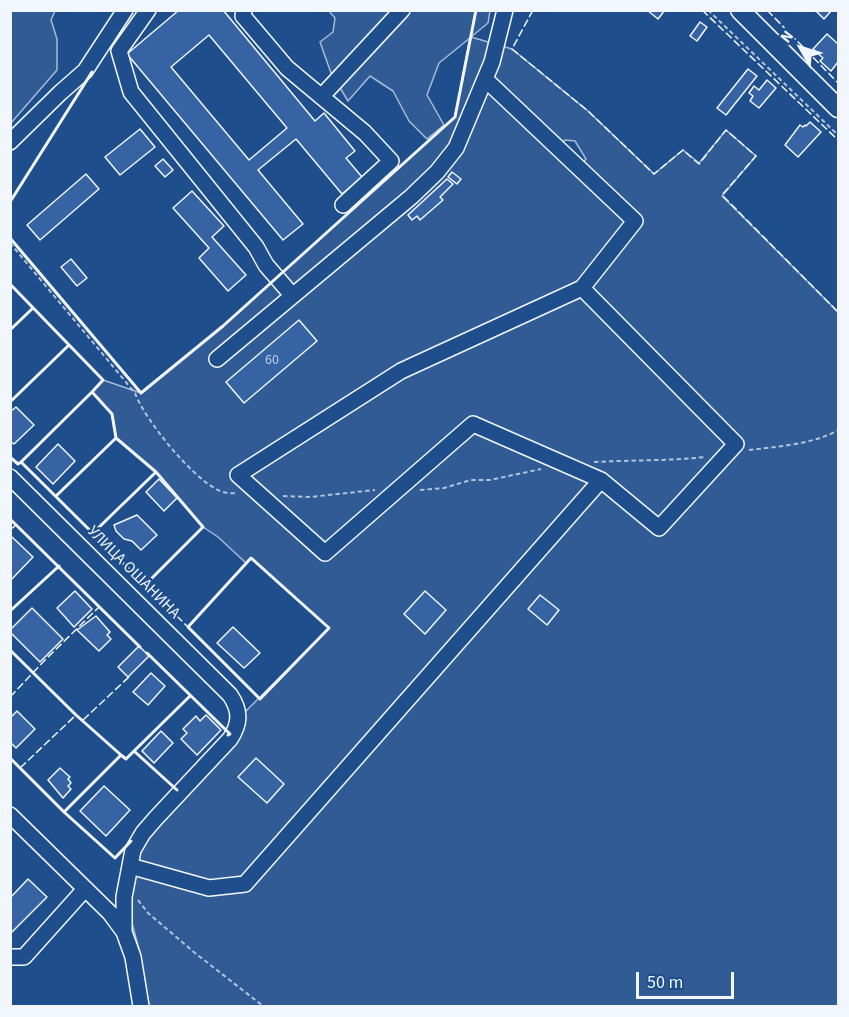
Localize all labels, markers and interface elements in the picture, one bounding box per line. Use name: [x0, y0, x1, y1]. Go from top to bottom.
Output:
north arrow: [771, 18, 831, 78]
text: N: [775, 26, 799, 48]
house number: 60: [265, 353, 279, 369]
street label: УЛИЦА ОШАНИНА: [83, 523, 183, 623]
scale bar: [639, 960, 736, 998]
text: 50 m: [647, 970, 683, 995]

